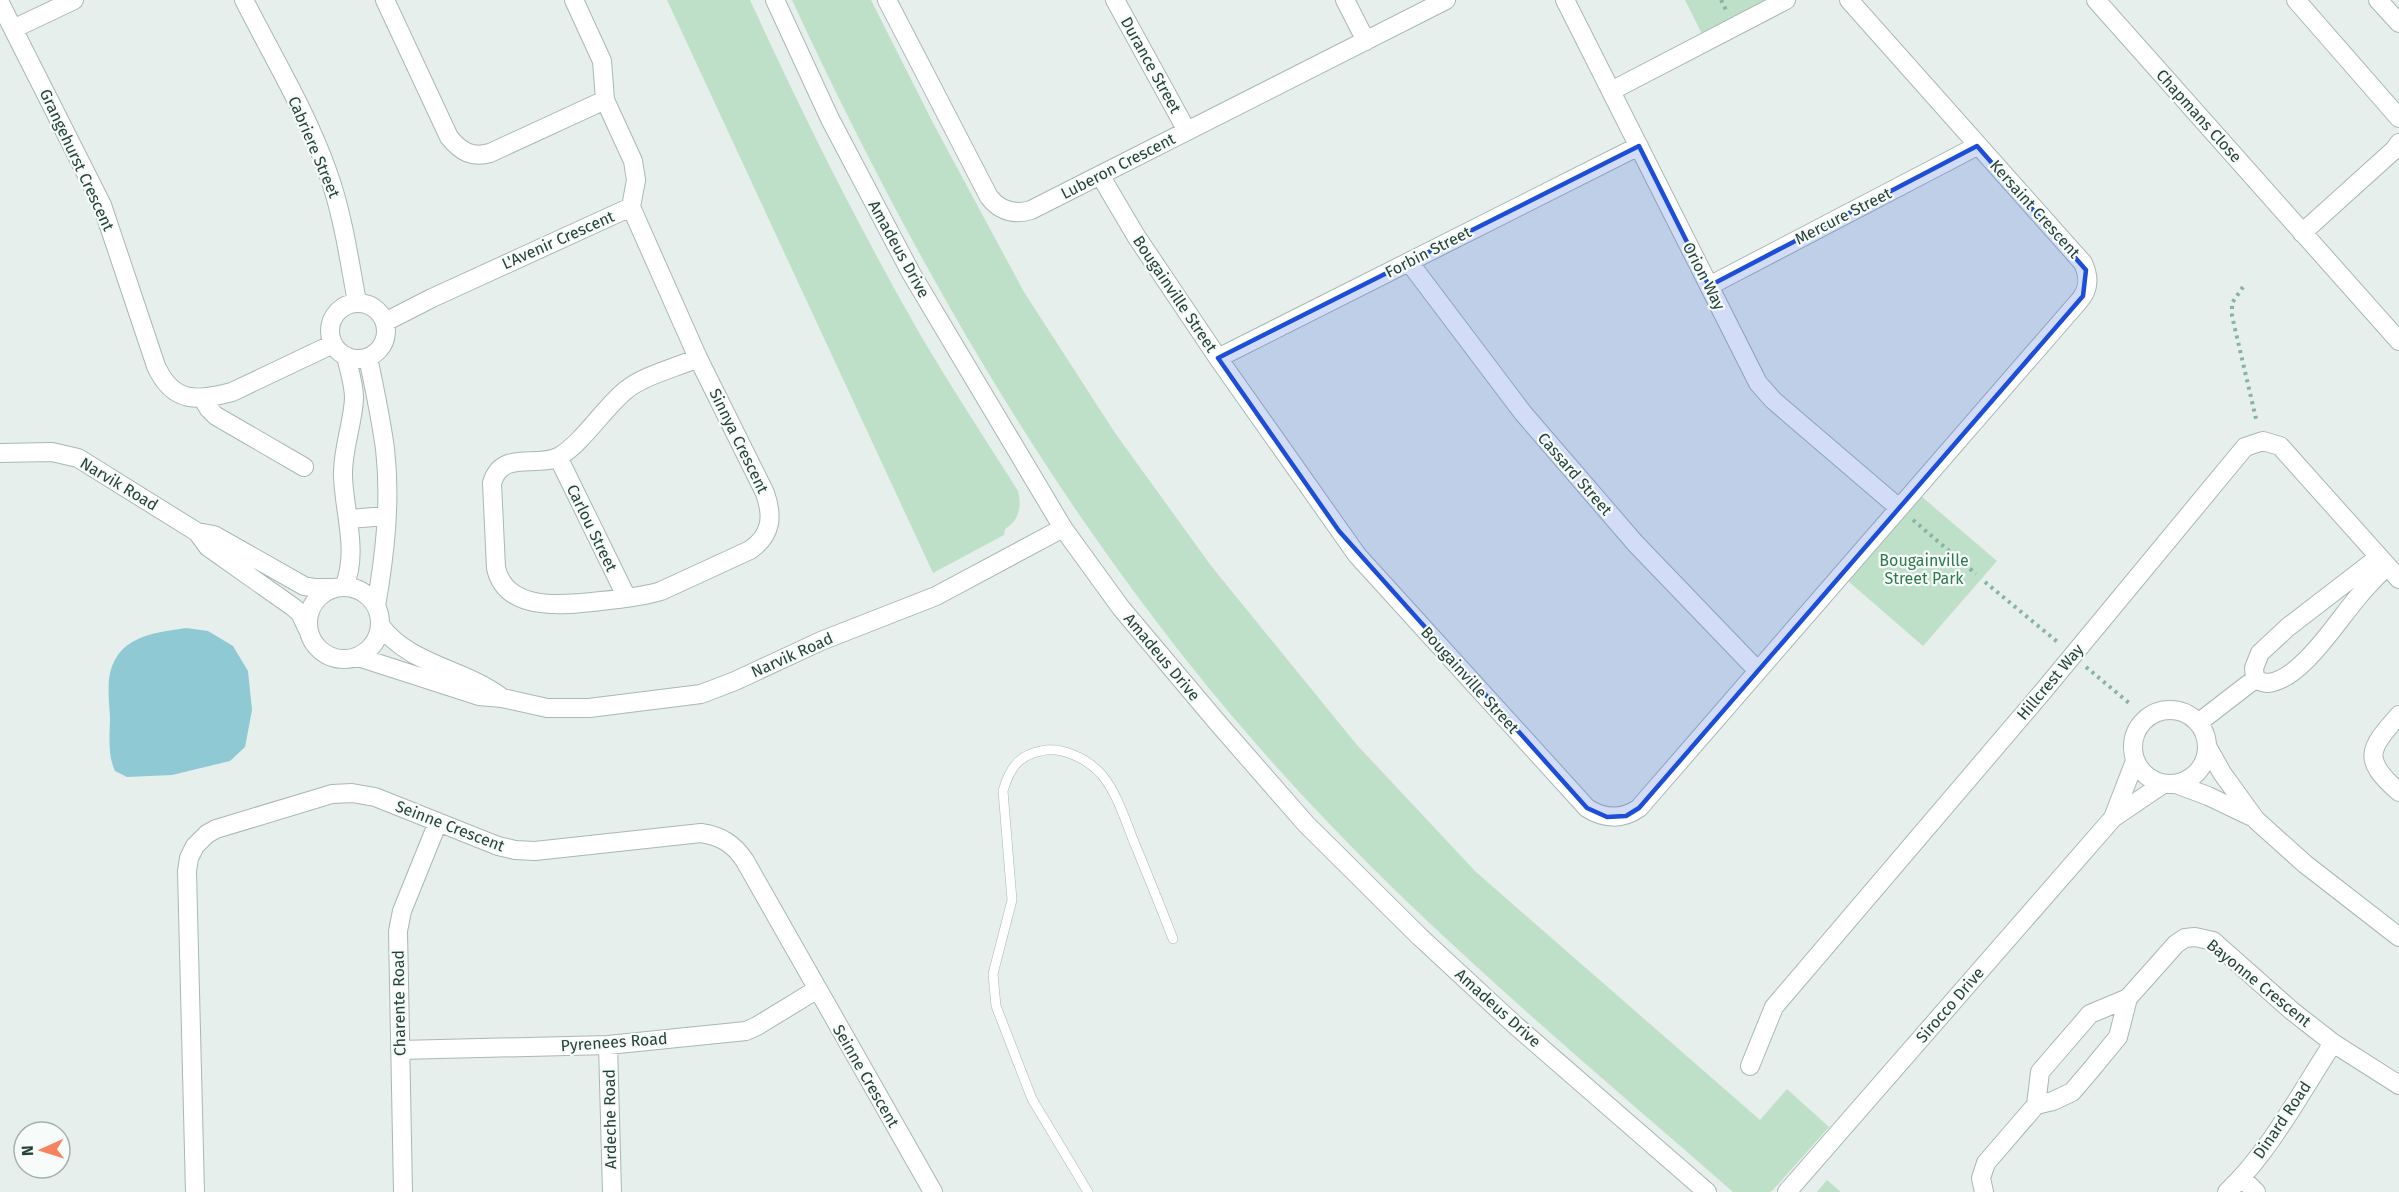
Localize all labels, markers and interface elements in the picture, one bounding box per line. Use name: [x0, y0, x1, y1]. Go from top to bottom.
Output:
street label: Durance Street: [1117, 14, 1185, 117]
street label: Chapmans Close: [2152, 65, 2246, 167]
street label: Grangehurst Crescent: [36, 86, 118, 234]
street label: Cabriere Street: [284, 93, 344, 201]
street label: Luberon Crescent: [1058, 129, 1179, 203]
street label: Kersaint Crescent: [1986, 156, 2084, 262]
street label: Mercure Street: [1792, 183, 1895, 248]
street label: Amadeus Drive: [864, 197, 934, 301]
street label: L'Avenir Crescent: [499, 207, 617, 273]
street label: Forbin Street: [1382, 222, 1474, 282]
street label: Bougainville Street: [1129, 232, 1221, 356]
street label: Orion Way: [1679, 239, 1729, 313]
street label: Sinnya Crescent: [705, 385, 773, 497]
street label: Cassard Street: [1534, 429, 1616, 519]
street label: Narvik Road: [77, 453, 161, 515]
street label: Carlou Street: [563, 481, 621, 575]
park label: Bougainville Street Park: [1879, 551, 1969, 588]
street label: Amadeus Drive: [1120, 609, 1204, 705]
street label: Bougainville Street: [1417, 623, 1523, 737]
street label: Narvik Road: [748, 629, 836, 681]
street label: Hillcrest Way: [2013, 640, 2087, 724]
street label: Seinne Crescent: [393, 796, 508, 856]
street label: Bayonne Crescent: [2203, 935, 2315, 1031]
street label: Charente Road: [389, 950, 409, 1056]
street label: Sirocco Drive: [1912, 963, 1988, 1047]
street label: Amadeus Drive: [1451, 965, 1545, 1051]
street label: Seinne Crescent: [829, 1021, 903, 1131]
street label: Pyrenees Road: [560, 1029, 668, 1055]
street label: Ardeche Road: [600, 1069, 620, 1169]
street label: Dinard Road: [2249, 1078, 2315, 1162]
north arrow: [12, 1120, 72, 1180]
text: N: [18, 1145, 37, 1157]

